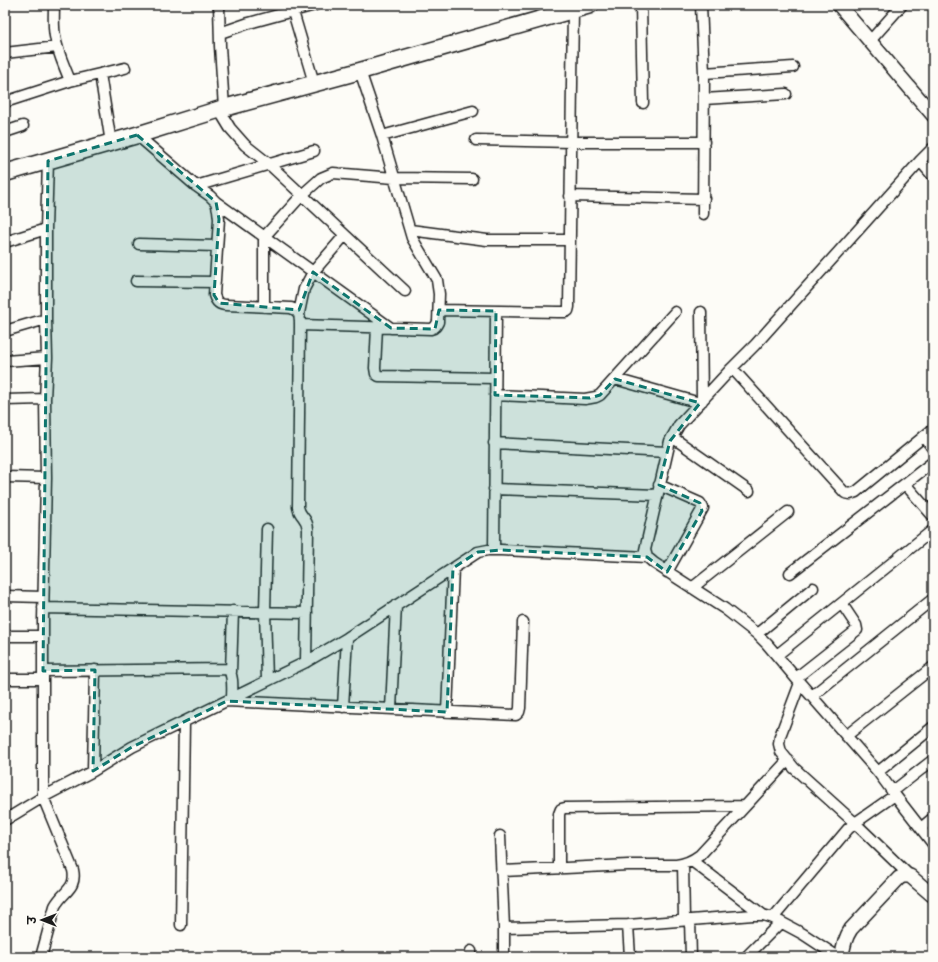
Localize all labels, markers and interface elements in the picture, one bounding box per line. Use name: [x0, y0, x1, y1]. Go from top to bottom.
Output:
north arrow: [22, 900, 62, 940]
text: उ: [23, 915, 40, 925]

